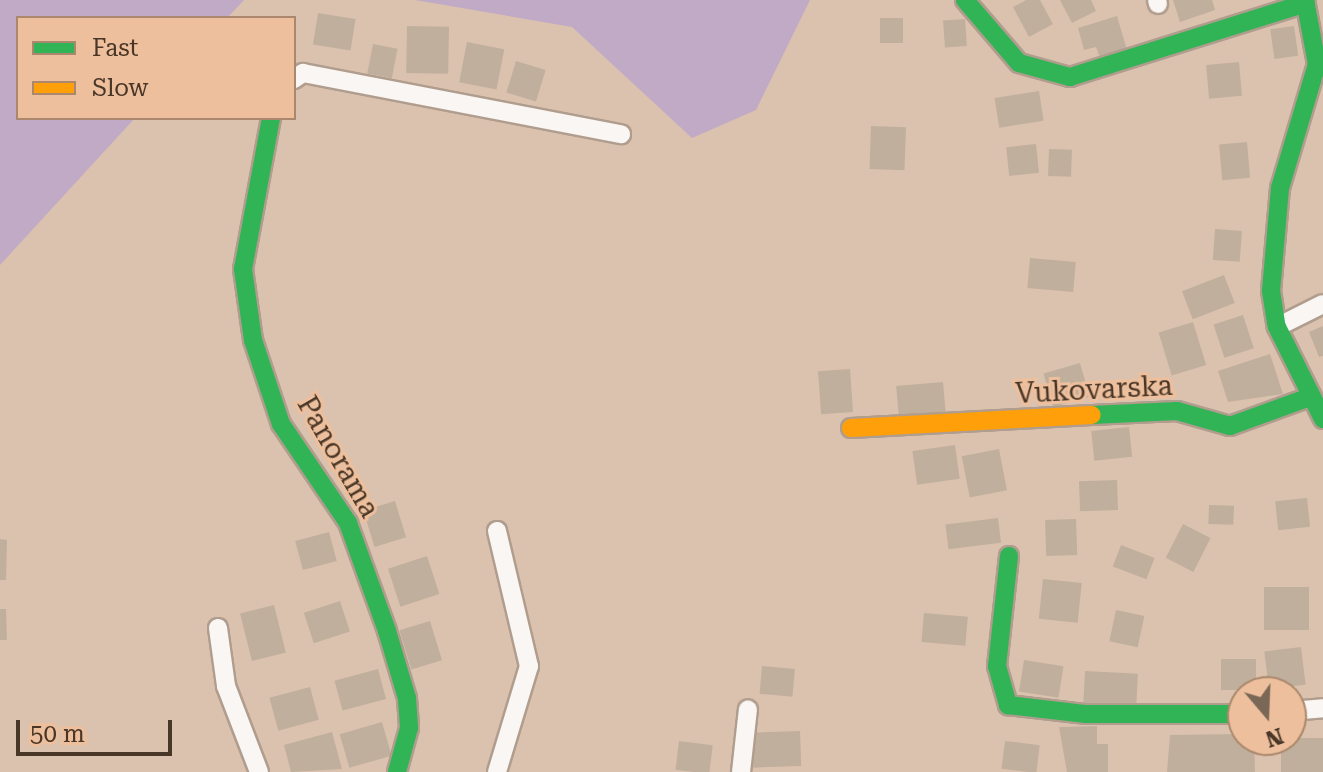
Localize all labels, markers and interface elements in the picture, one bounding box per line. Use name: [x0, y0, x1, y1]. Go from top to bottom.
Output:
legend: [16, 16, 296, 120]
text: Fast: [92, 34, 139, 62]
text: Slow: [92, 74, 148, 102]
street label: Vukovarska: [1014, 369, 1174, 411]
street label: Panorama: [290, 390, 386, 524]
north arrow: [1227, 676, 1307, 756]
scale bar: [20, 704, 176, 754]
text: 50 m: [30, 720, 85, 748]
text: N: [1262, 723, 1286, 752]

